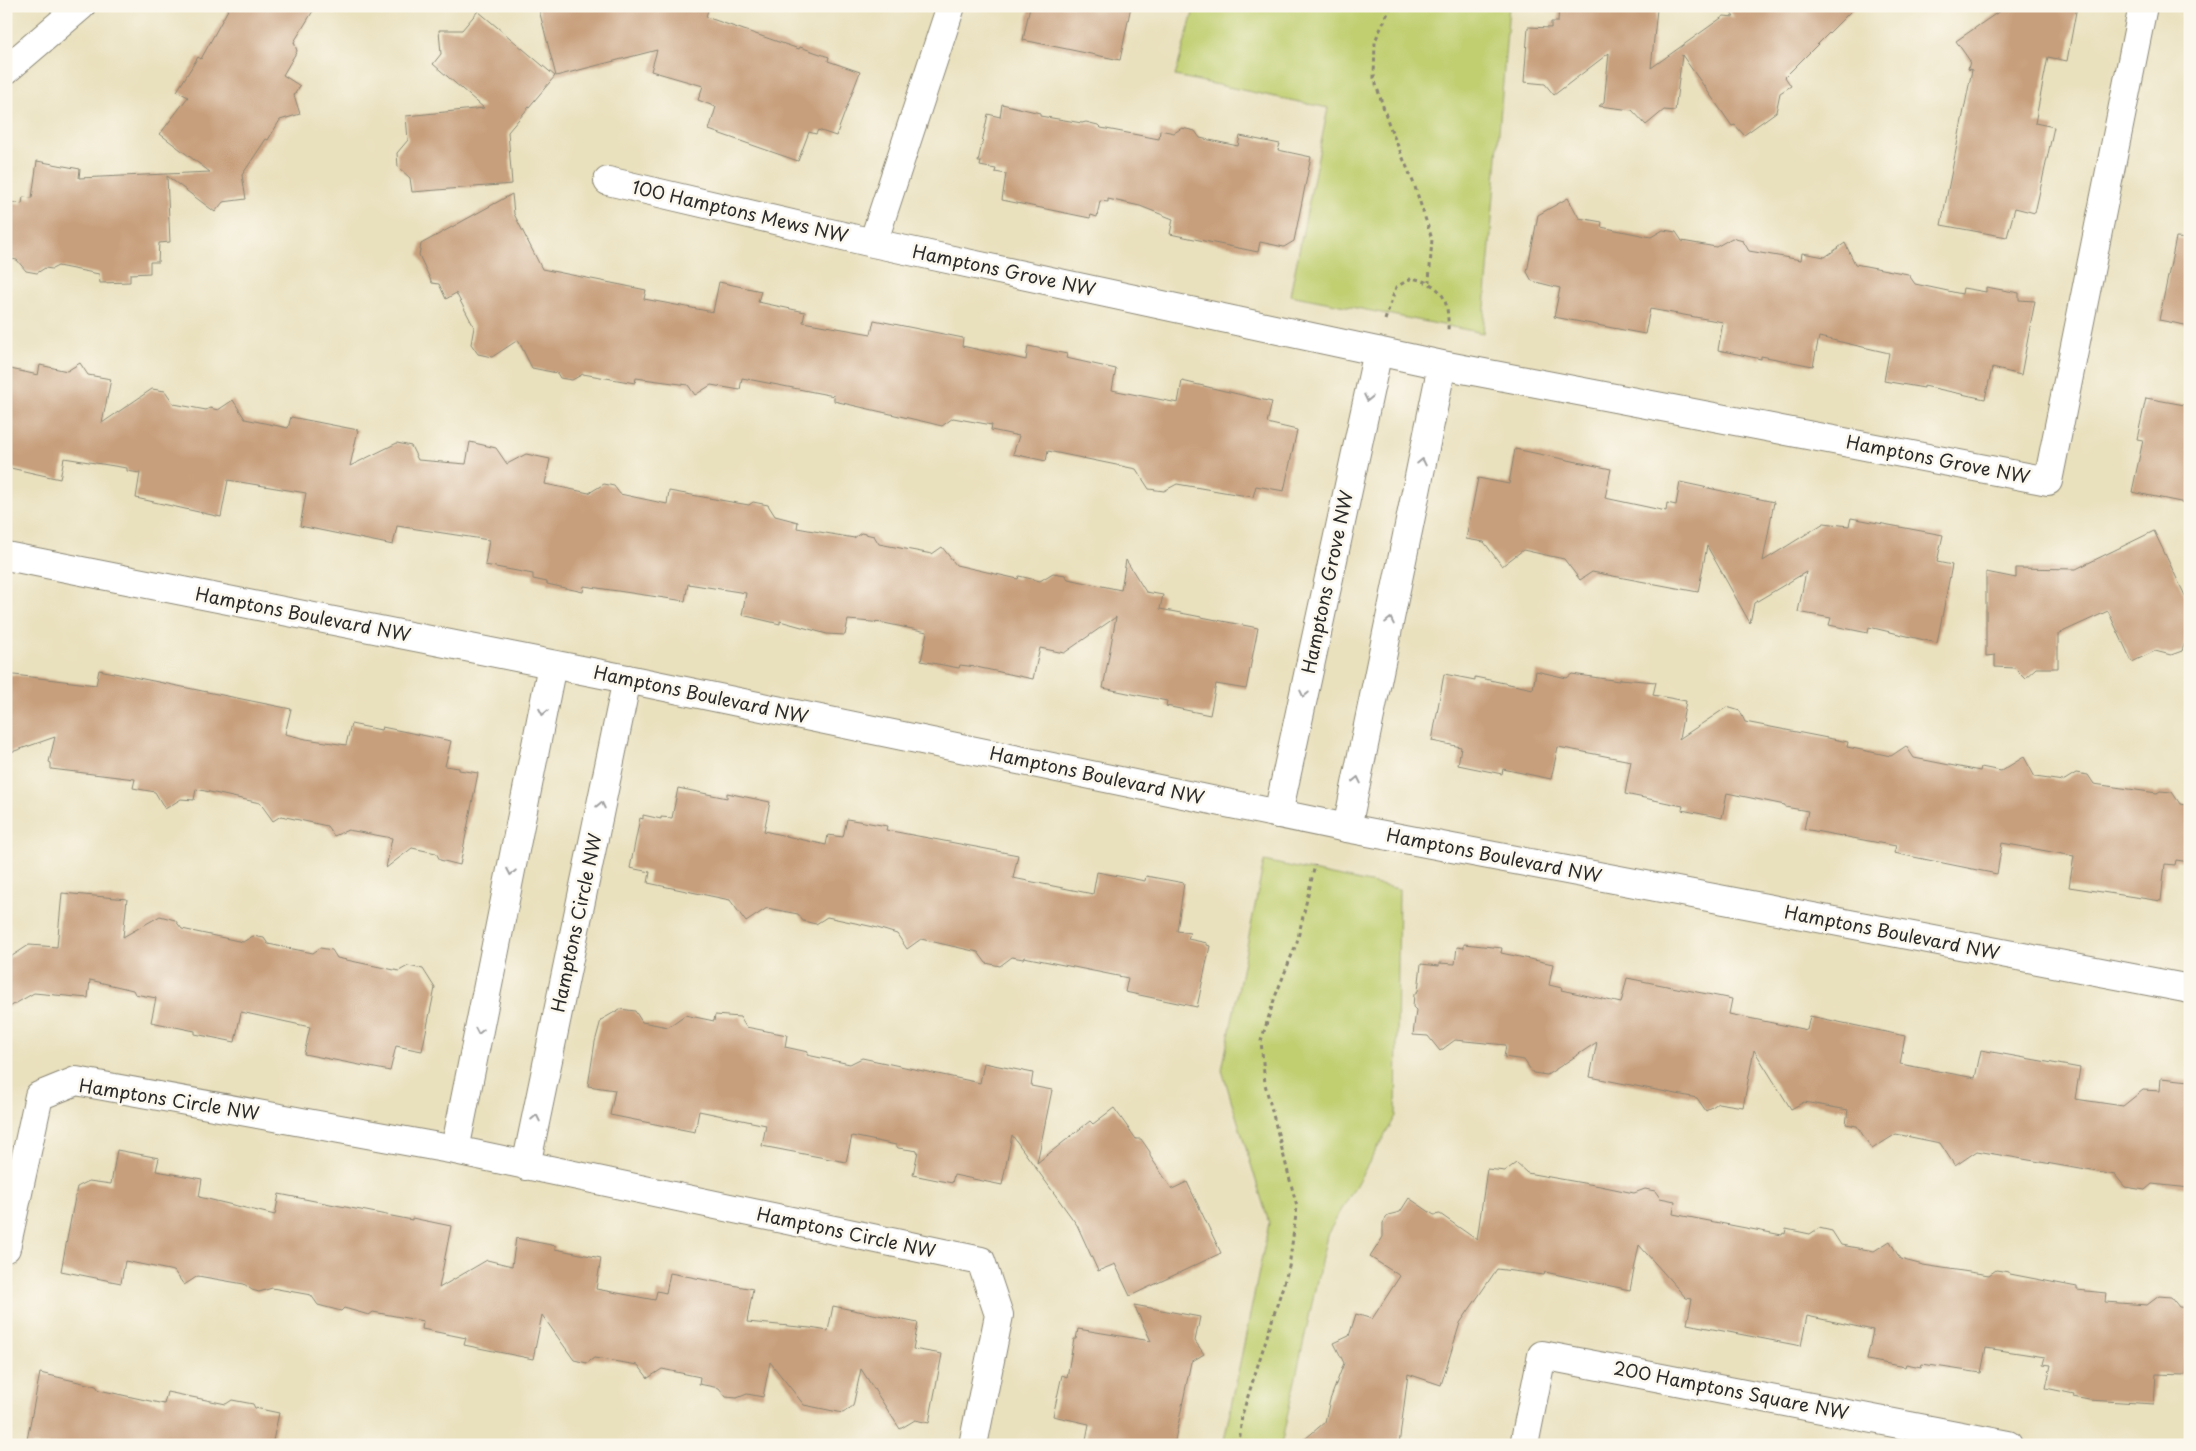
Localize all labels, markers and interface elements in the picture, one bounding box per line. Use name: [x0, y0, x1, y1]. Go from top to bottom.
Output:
street label: 100 Hamptons Mews NW: [630, 173, 851, 249]
street label: Hamptons Grove NW: [910, 237, 1098, 302]
one-way arrow: [1363, 394, 1374, 403]
street label: Hamptons Grove NW: [1844, 427, 2033, 490]
one-way arrow: [1417, 457, 1427, 466]
street label: Hamptons Grove NW: [1294, 488, 1359, 676]
street label: Hamptons Boulevard NW: [193, 579, 413, 648]
one-way arrow: [1384, 617, 1394, 625]
street label: Hamptons Boulevard NW: [592, 658, 811, 729]
one-way arrow: [1299, 689, 1310, 698]
one-way arrow: [538, 708, 548, 717]
street label: Hamptons Boulevard NW: [988, 739, 1207, 810]
one-way arrow: [1351, 776, 1362, 785]
one-way arrow: [595, 800, 606, 809]
street label: Hamptons Boulevard NW: [1384, 820, 1604, 889]
street label: Hamptons Circle NW: [543, 830, 608, 1015]
one-way arrow: [506, 867, 516, 876]
street label: Hamptons Boulevard NW: [1782, 897, 2002, 966]
one-way arrow: [474, 1027, 485, 1036]
street label: Hamptons Circle NW: [77, 1071, 262, 1126]
one-way arrow: [530, 1114, 541, 1123]
street label: Hamptons Circle NW: [754, 1199, 939, 1264]
street label: 200 Hamptons Square NW: [1611, 1353, 1851, 1426]

